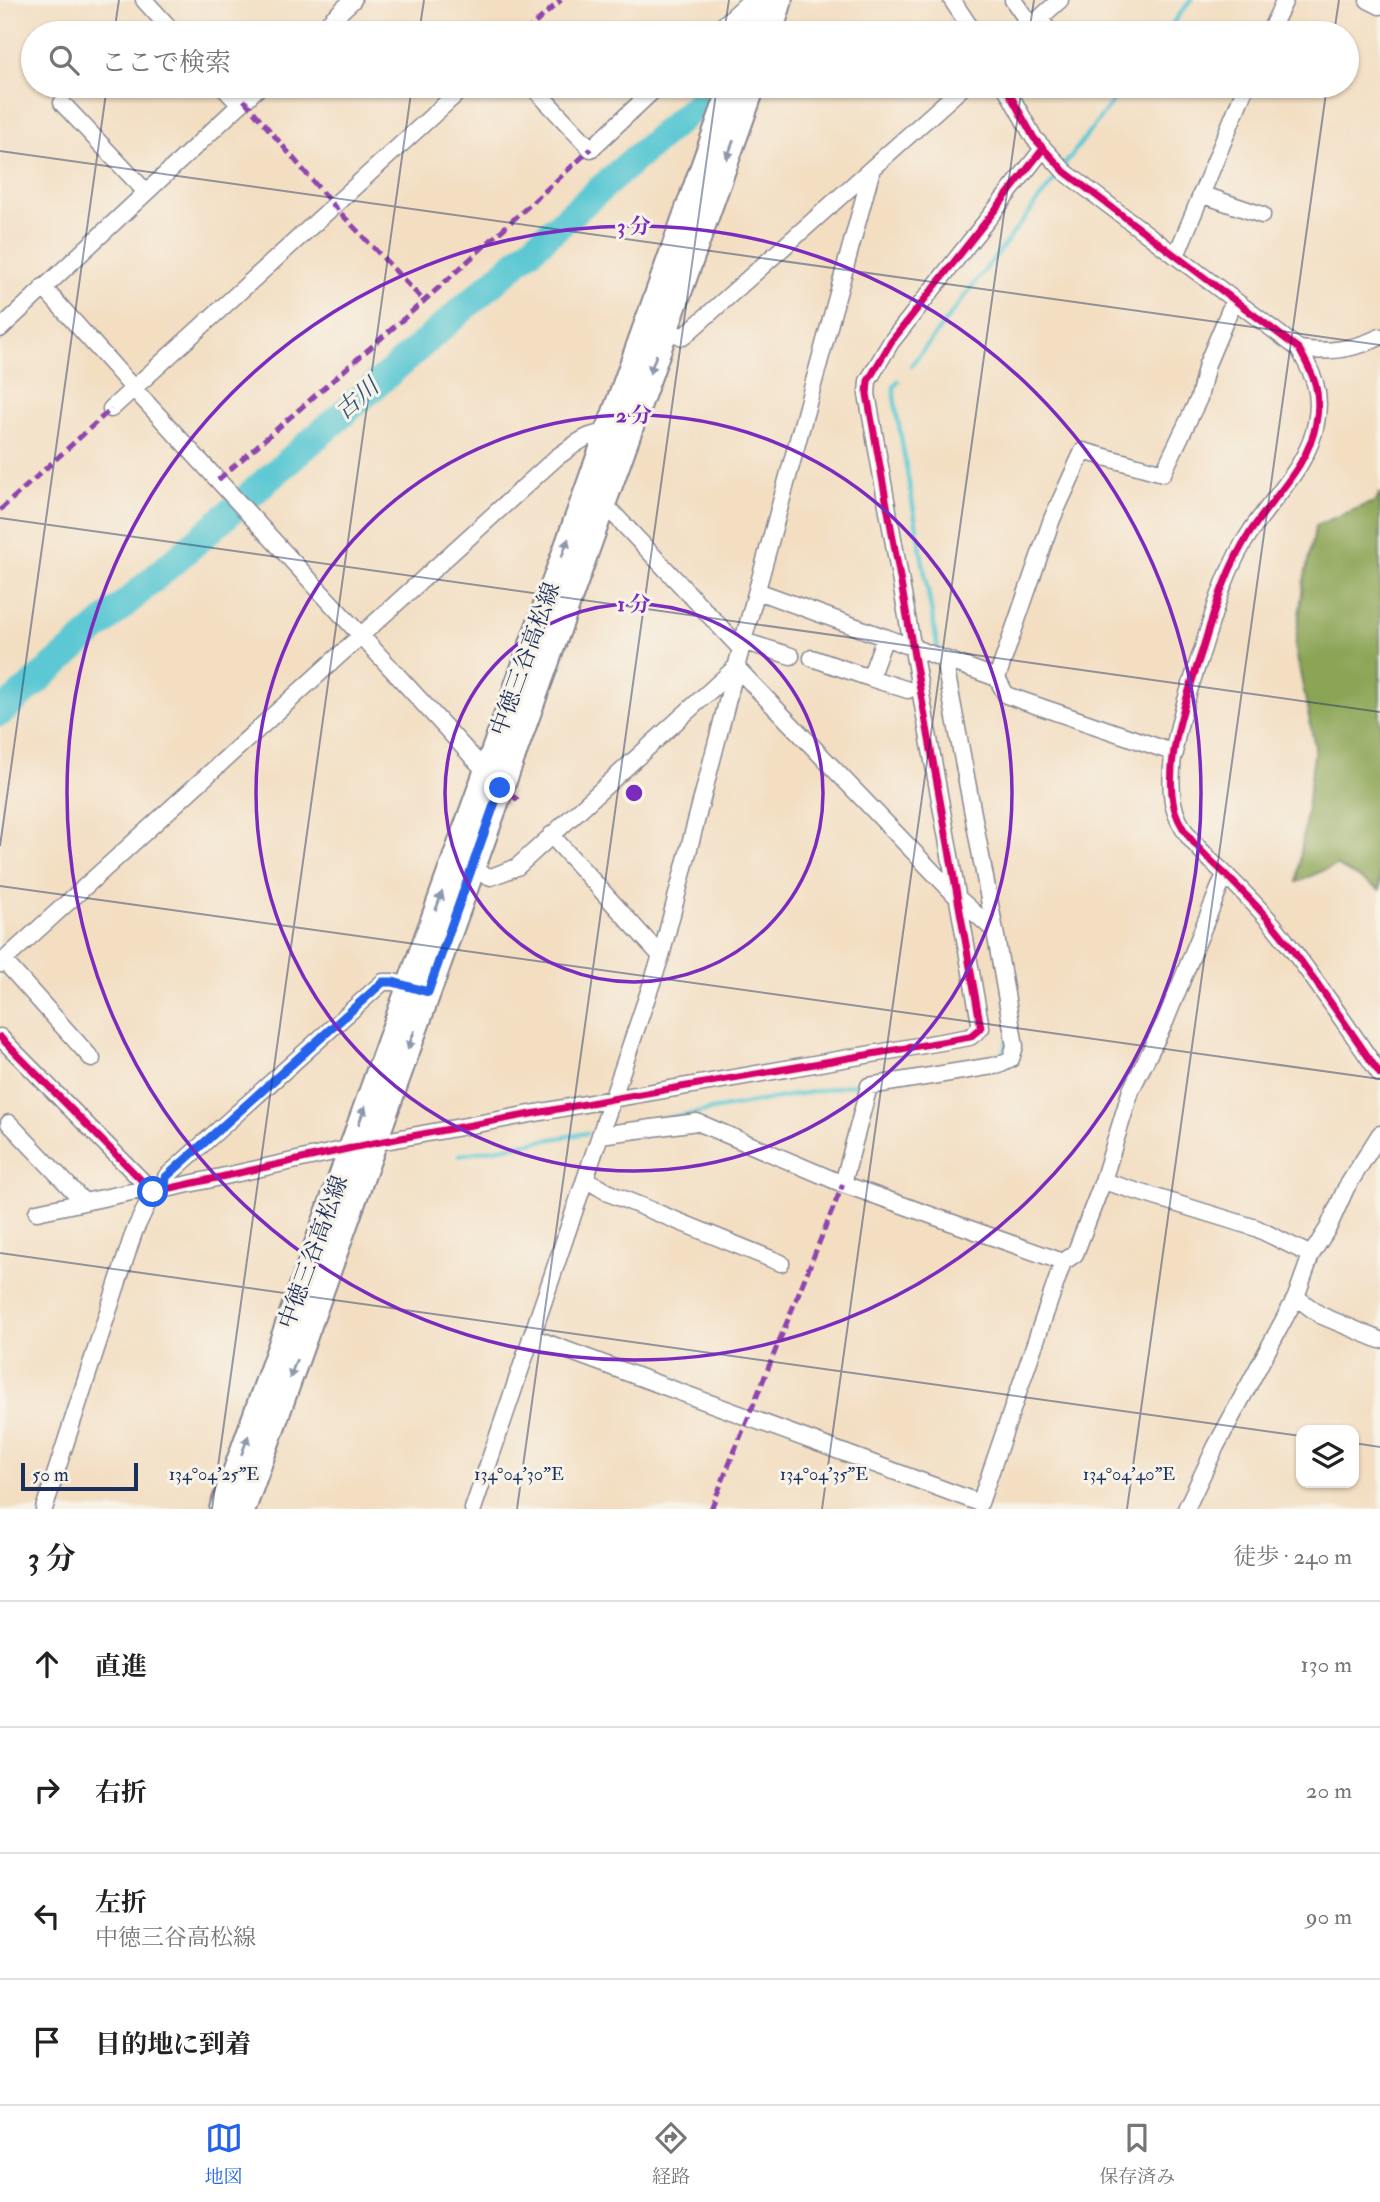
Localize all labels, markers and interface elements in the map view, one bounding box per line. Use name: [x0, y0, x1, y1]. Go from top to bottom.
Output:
search box: [21, 21, 1359, 98]
icon: search: [45, 41, 83, 79]
text: ここで検索: [101, 47, 231, 79]
one-way arrow: [724, 139, 735, 160]
text: 3 分: [617, 213, 651, 240]
one-way arrow: [647, 353, 658, 374]
water label: 古川: [329, 370, 388, 426]
text: 2 分: [616, 402, 652, 429]
one-way arrow: [560, 538, 571, 559]
street label: 中徳三谷高松線: [484, 578, 566, 740]
text: 1 分: [618, 591, 650, 618]
route end: [484, 772, 515, 803]
centre of rings: [622, 781, 646, 805]
one-way arrow: [433, 890, 444, 911]
one-way arrow: [405, 1029, 416, 1050]
one-way arrow: [357, 1104, 368, 1125]
street label: 中徳三谷高松線: [272, 1171, 354, 1333]
route start: [137, 1176, 168, 1207]
one-way arrow: [287, 1359, 298, 1380]
map controls: [1296, 1425, 1359, 1488]
button: layers: [1296, 1425, 1359, 1488]
one-way arrow: [239, 1434, 250, 1455]
scale bar: [21, 1460, 138, 1492]
text: 50 m: [32, 1463, 69, 1487]
text: 134°04'25"E: [169, 1463, 259, 1486]
text: 134°04'30"E: [474, 1463, 564, 1486]
text: 134°04'35"E: [780, 1463, 868, 1486]
text: 134°04'40"E: [1083, 1463, 1175, 1486]
text: 3 分: [28, 1540, 76, 1577]
text: 徒歩 · 240 m: [1233, 1542, 1352, 1571]
icon: ahead: [28, 1645, 66, 1683]
text: 130 m: [1300, 1650, 1352, 1679]
text: 直進: [95, 1651, 147, 1683]
icon: right: [28, 1771, 66, 1809]
text: 20 m: [1306, 1776, 1352, 1805]
text: 右折: [95, 1777, 147, 1809]
text: 左折: [95, 1887, 147, 1919]
icon: left: [28, 1897, 66, 1935]
text: 90 m: [1306, 1902, 1352, 1931]
text: 中徳三谷高松線: [95, 1923, 256, 1952]
icon: arrive: [28, 2023, 66, 2061]
text: 目的地に到着: [95, 2029, 251, 2061]
tab: 地図: [205, 2119, 243, 2189]
tab: 経路: [652, 2119, 690, 2189]
tab: 保存済み: [1099, 2119, 1175, 2189]

